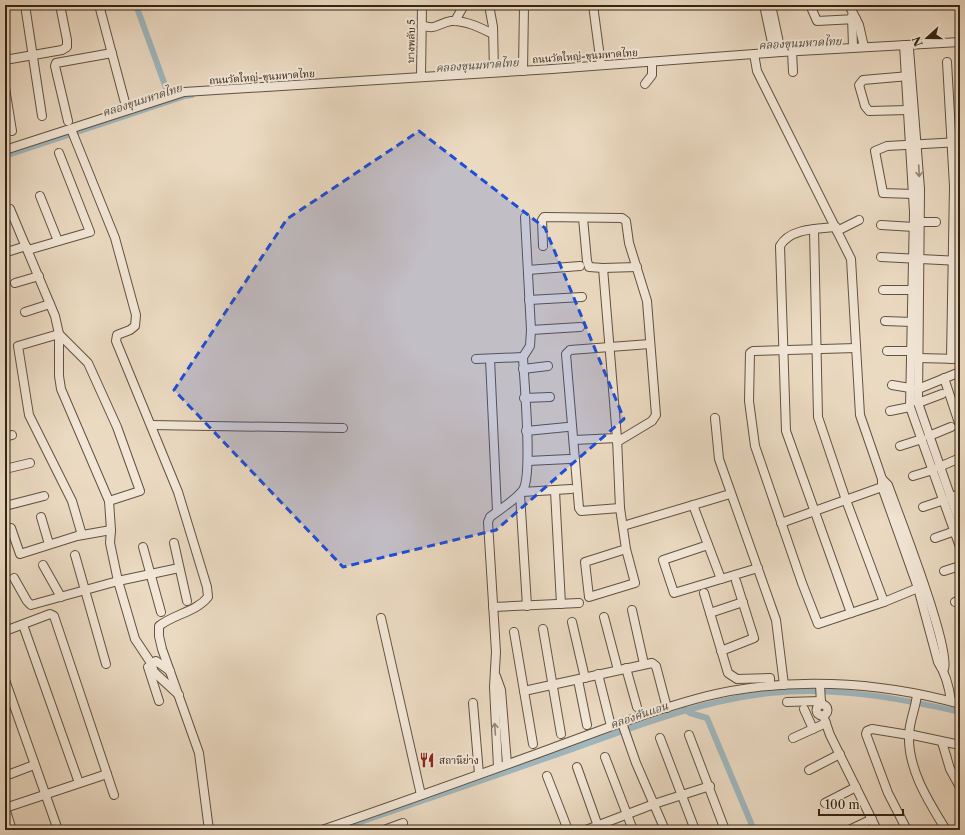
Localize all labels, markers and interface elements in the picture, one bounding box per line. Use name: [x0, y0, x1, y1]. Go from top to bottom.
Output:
north arrow: [907, 18, 947, 58]
street label: บางพลับ 5: [404, 19, 418, 63]
water label: คลองขุนมหาดไทย: [758, 33, 843, 53]
text: N: [909, 34, 926, 49]
street label: ถนนวัดใหญ่-ขุนมหาดไทย: [532, 45, 638, 67]
water label: คลองขุนมหาดไทย: [435, 54, 520, 76]
street label: ถนนวัดใหญ่-ขุนมหาดไทย: [209, 66, 315, 88]
water label: คลองขุนมหาดไทย: [100, 79, 185, 120]
one-way arrow: [916, 164, 923, 177]
water label: คลองคันแอน: [608, 698, 671, 731]
one-way arrow: [492, 722, 499, 735]
restaurant icon: สถานีย่าง: [418, 751, 436, 769]
place label: สถานีย่าง: [439, 754, 479, 767]
scale bar: [819, 791, 903, 817]
text: 100 m: [825, 797, 860, 812]

